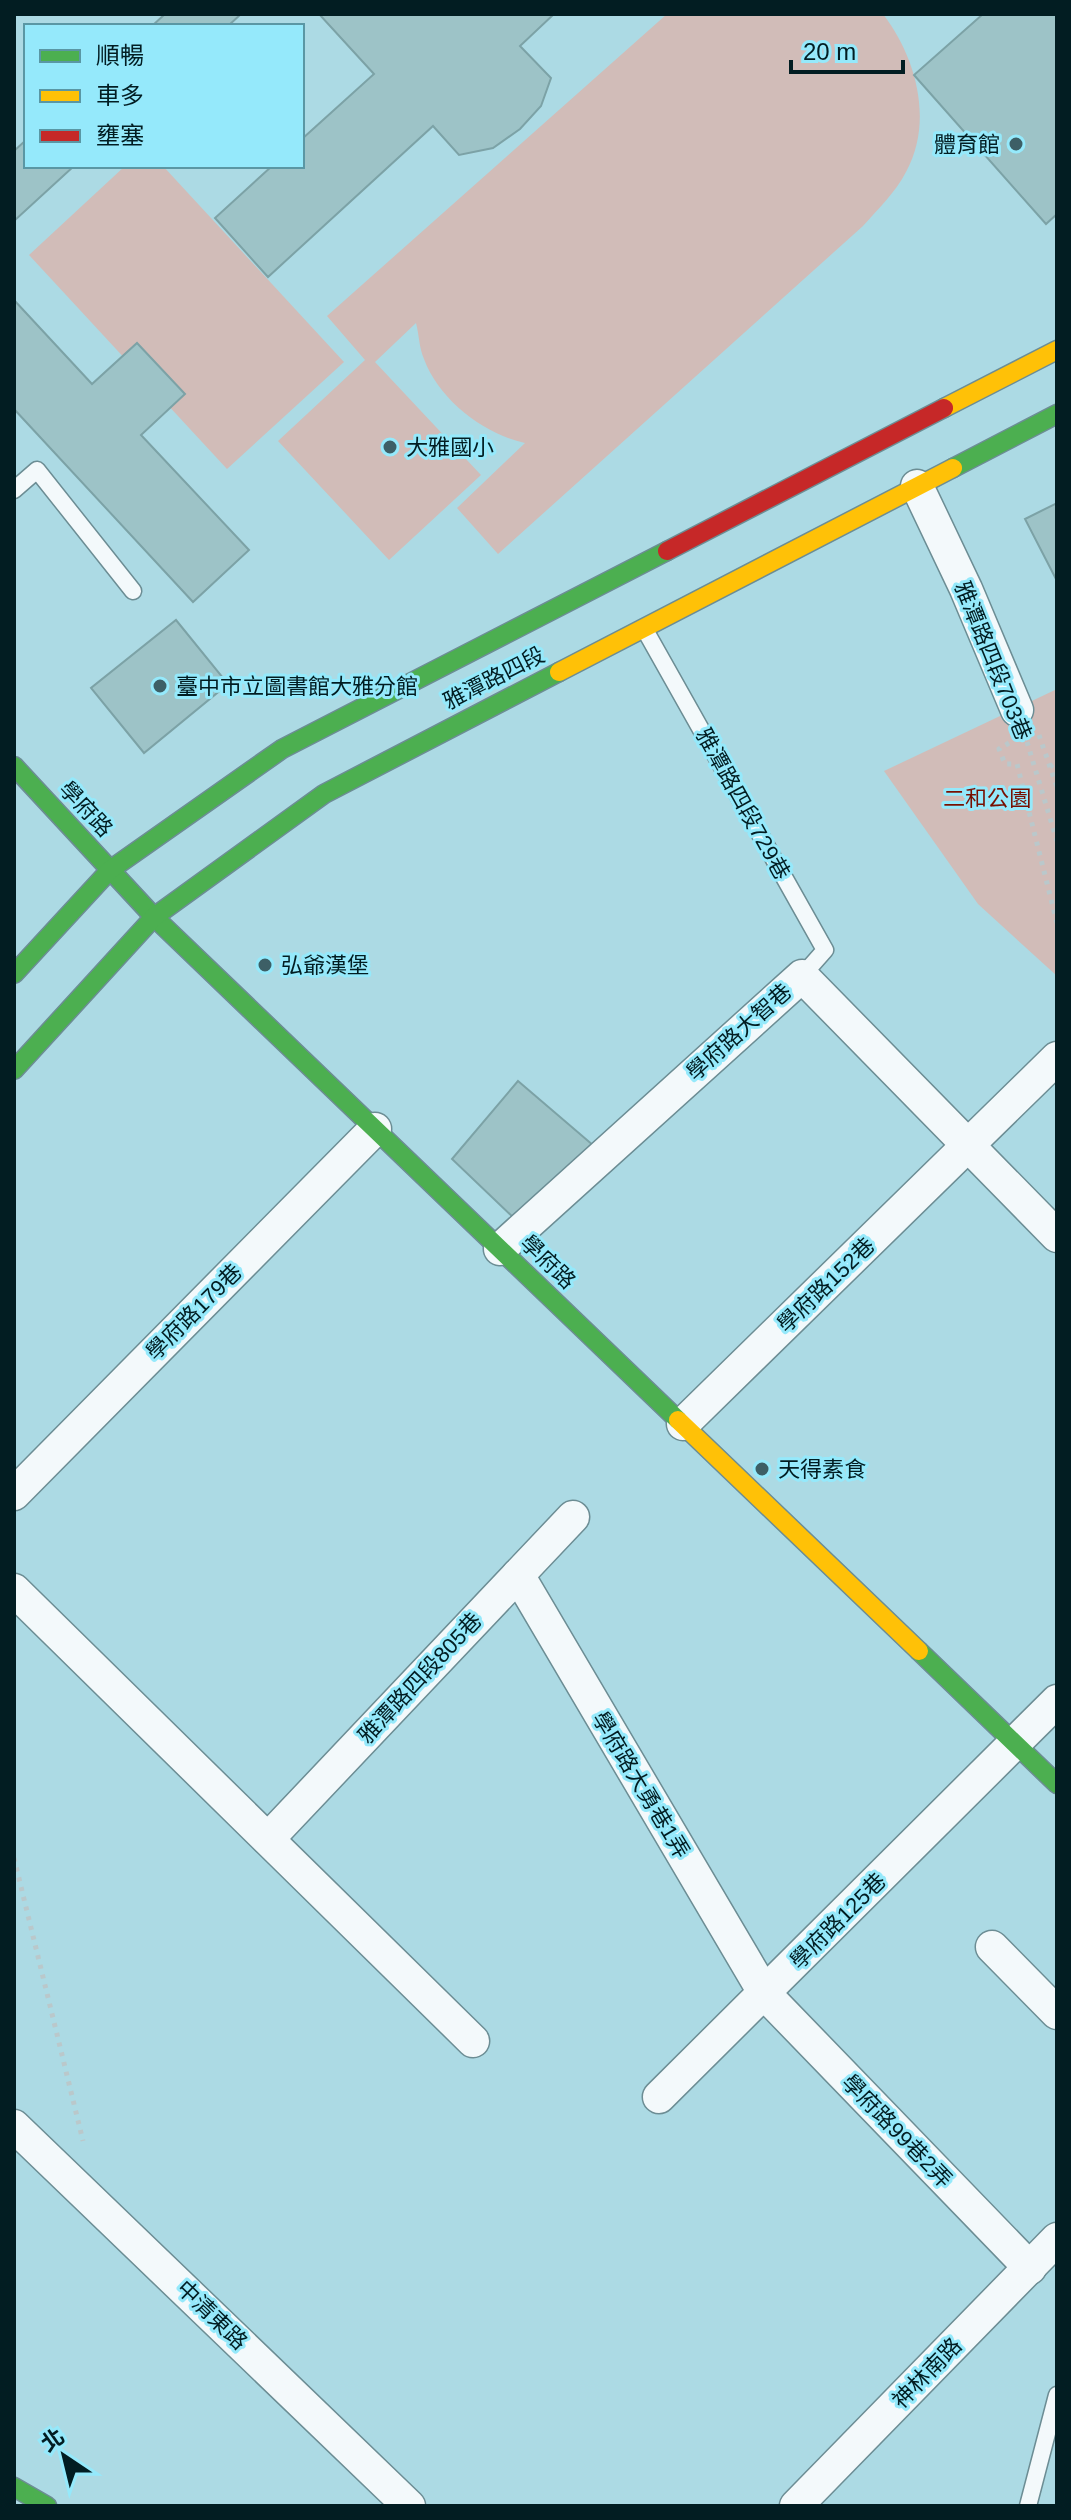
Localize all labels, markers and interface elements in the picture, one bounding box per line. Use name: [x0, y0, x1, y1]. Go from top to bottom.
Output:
legend: [24, 24, 304, 168]
scale bar: [791, 24, 903, 74]
text: 20 m: [803, 38, 856, 65]
text: 順暢: [96, 42, 144, 69]
text: 車多: [96, 82, 144, 109]
text: 壅塞: [96, 122, 144, 149]
place label: 體育館: [934, 132, 1000, 157]
marker: 體育館: [1007, 135, 1025, 153]
place label: 大雅國小: [406, 435, 494, 460]
marker: 大雅國小: [381, 438, 399, 456]
street label: 雅潭路四段703巷: [950, 578, 1036, 744]
street label: 雅潭路四段: [439, 642, 549, 714]
place label: 臺中市立圖書館大雅分館: [176, 674, 418, 699]
marker: 臺中市立圖書館大雅分館: [151, 677, 169, 695]
street label: 雅潭路四段729巷: [691, 724, 795, 884]
street label: 學府路: [54, 776, 118, 842]
park label: 二和公園: [943, 786, 1031, 811]
place label: 弘爺漢堡: [281, 953, 369, 978]
marker: 弘爺漢堡: [256, 956, 274, 974]
street label: 學府路大智巷: [682, 979, 796, 1085]
street label: 學府路: [516, 1230, 580, 1294]
street label: 學府路152巷: [772, 1233, 880, 1337]
street label: 學府路179巷: [141, 1259, 247, 1365]
place label: 天得素食: [778, 1457, 866, 1482]
marker: 天得素食: [753, 1460, 771, 1478]
street label: 雅潭路四段805巷: [353, 1608, 487, 1748]
street label: 學府路大勇巷1弄: [587, 1707, 695, 1863]
street label: 學府路125巷: [785, 1868, 891, 1974]
street label: 學府路99巷2弄: [837, 2070, 957, 2192]
street label: 中清東路: [172, 2275, 252, 2355]
street label: 神林南路: [887, 2333, 967, 2413]
north arrow: [24, 2416, 104, 2496]
text: 北: [37, 2423, 69, 2457]

